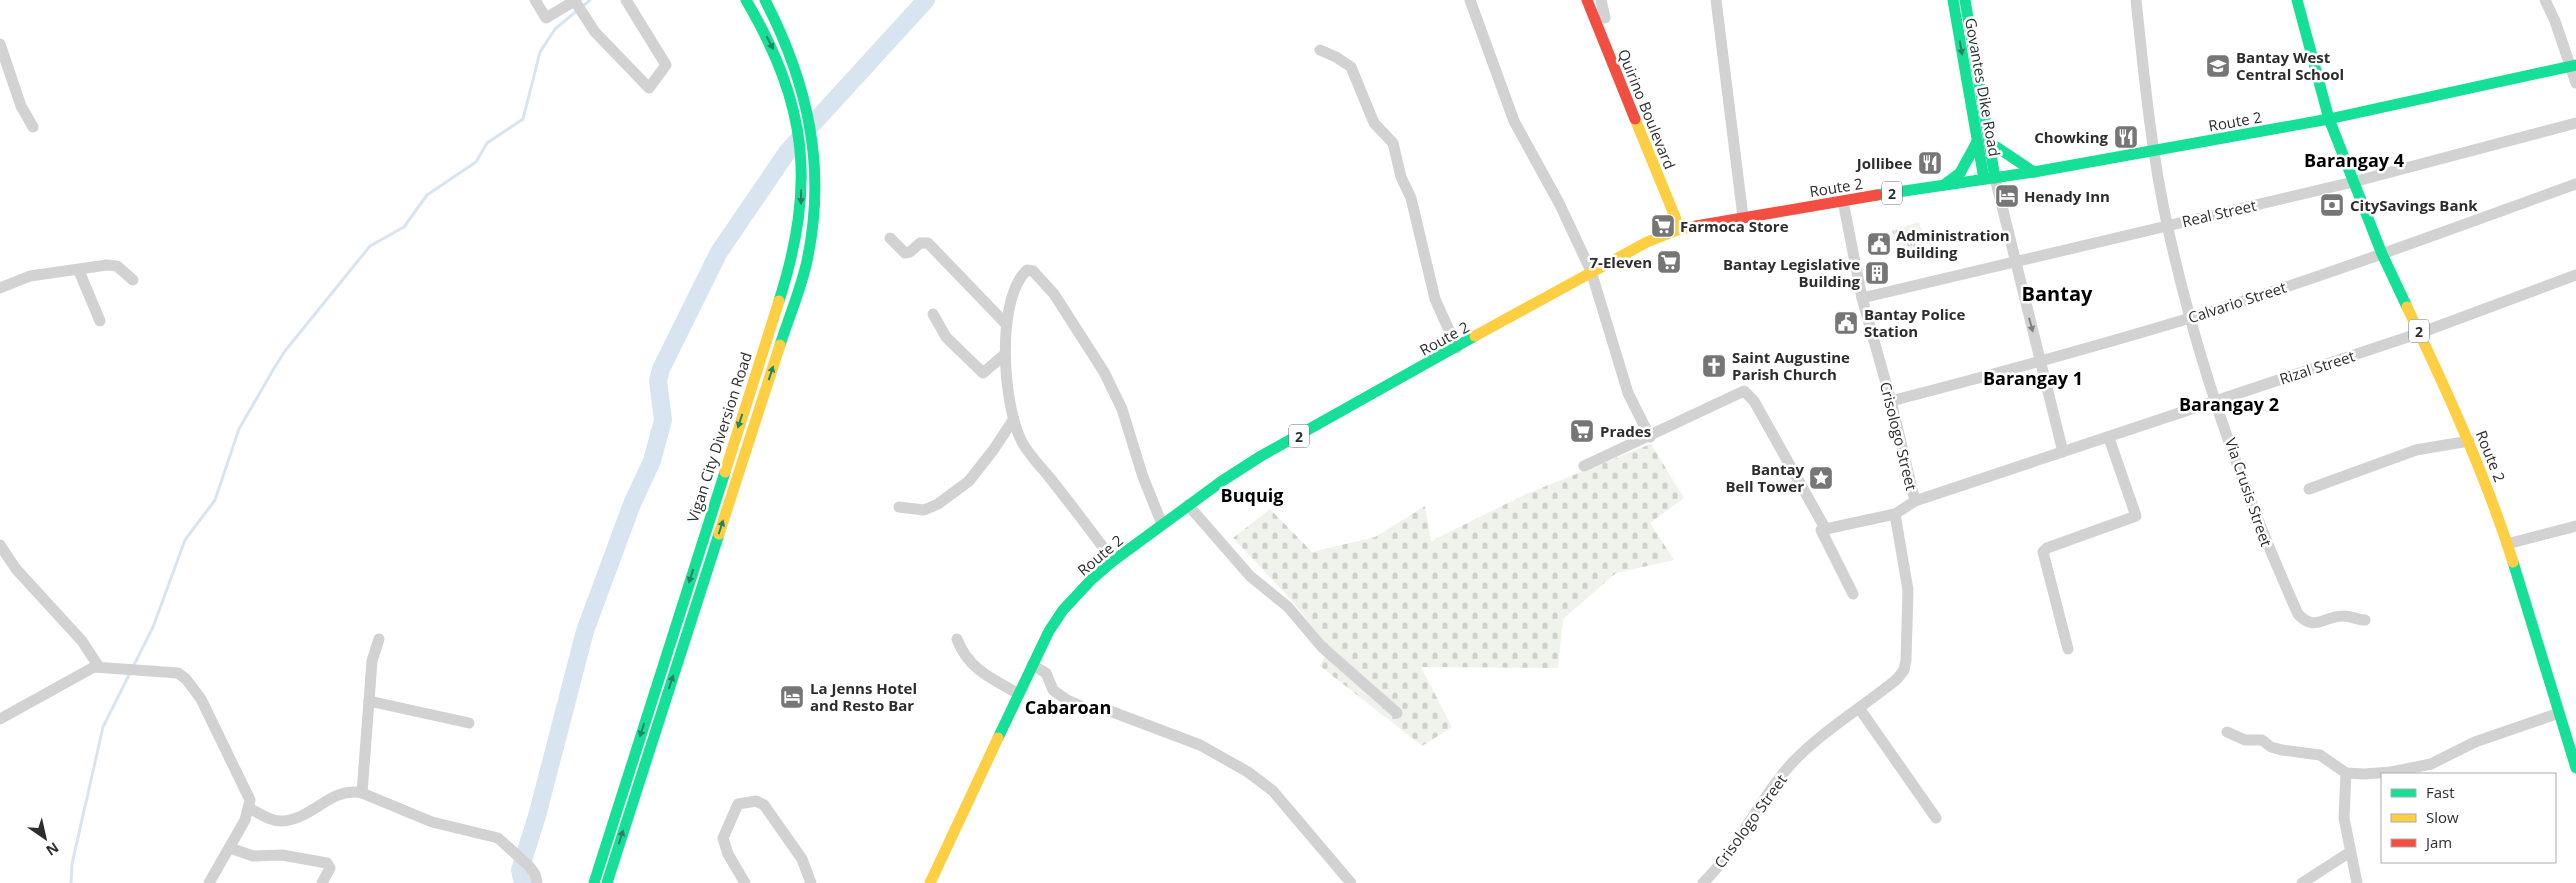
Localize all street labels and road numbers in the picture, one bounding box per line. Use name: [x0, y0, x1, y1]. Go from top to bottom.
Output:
street label: Govantes Dike Road: [1961, 16, 2005, 158]
street label: Quirino Boulevard: [1614, 46, 1680, 172]
street label: Route 2: [2207, 106, 2263, 136]
street label: Route 2: [1808, 173, 1864, 201]
road number: 2: [1882, 182, 1902, 204]
street label: Real Street: [2180, 195, 2258, 231]
street label: Calvario Street: [2185, 277, 2289, 327]
street label: Route 2: [1416, 316, 1472, 360]
road number: 2: [2409, 320, 2429, 342]
street label: Rizal Street: [2277, 345, 2357, 389]
street label: Vigan City Diversion Road: [682, 349, 756, 525]
street label: Crisologo Street: [1876, 380, 1922, 492]
road number: 2: [1289, 424, 1309, 448]
street label: Route 2: [2472, 427, 2510, 485]
street label: Via Crusis Street: [2221, 435, 2277, 549]
street label: Route 2: [1073, 530, 1127, 580]
street label: Crisologo Street: [1709, 770, 1791, 872]

